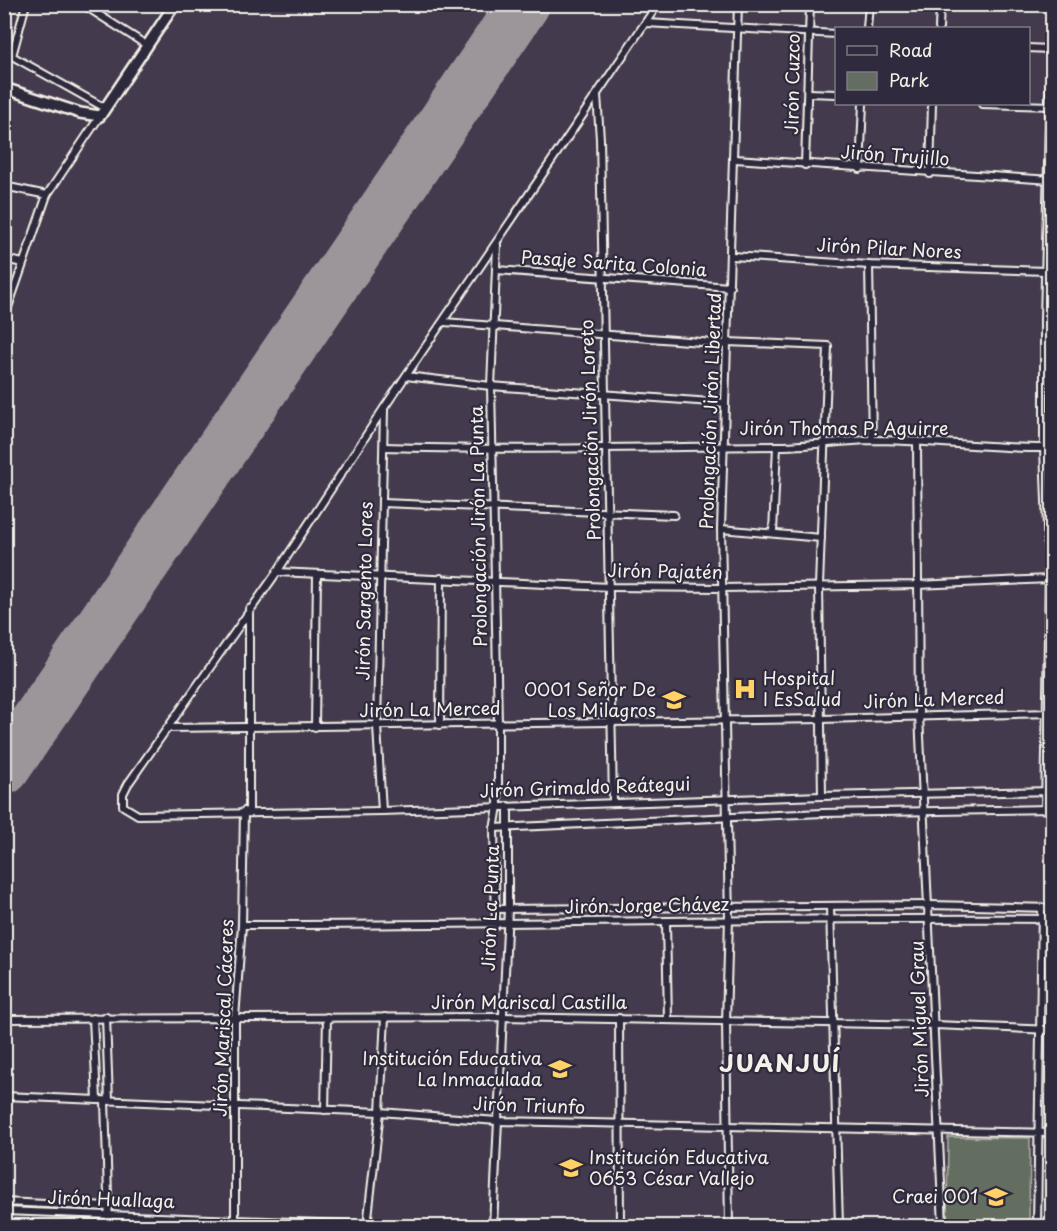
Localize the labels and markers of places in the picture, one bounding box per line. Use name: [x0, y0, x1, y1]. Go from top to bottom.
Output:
place label: Hospital I EsSalud: [763, 664, 841, 712]
place label: 0001 Señor De Los Milagros: [524, 675, 656, 723]
hospital icon: Hospital I EsSalud: [732, 676, 758, 702]
school or university icon: 0001 Señor De Los Milagros: [661, 687, 687, 713]
place label: Institución Educativa La Inmaculada: [362, 1044, 543, 1092]
school or university icon: Institución Educativa La Inmaculada: [547, 1056, 573, 1082]
place label: Institución Educativa 0653 César Vallejo: [589, 1143, 769, 1191]
school or university icon: Institución Educativa 0653 César Vallejo: [558, 1155, 584, 1181]
place label: Craei 001: [892, 1182, 978, 1209]
school or university icon: Craei 001: [983, 1184, 1009, 1210]

